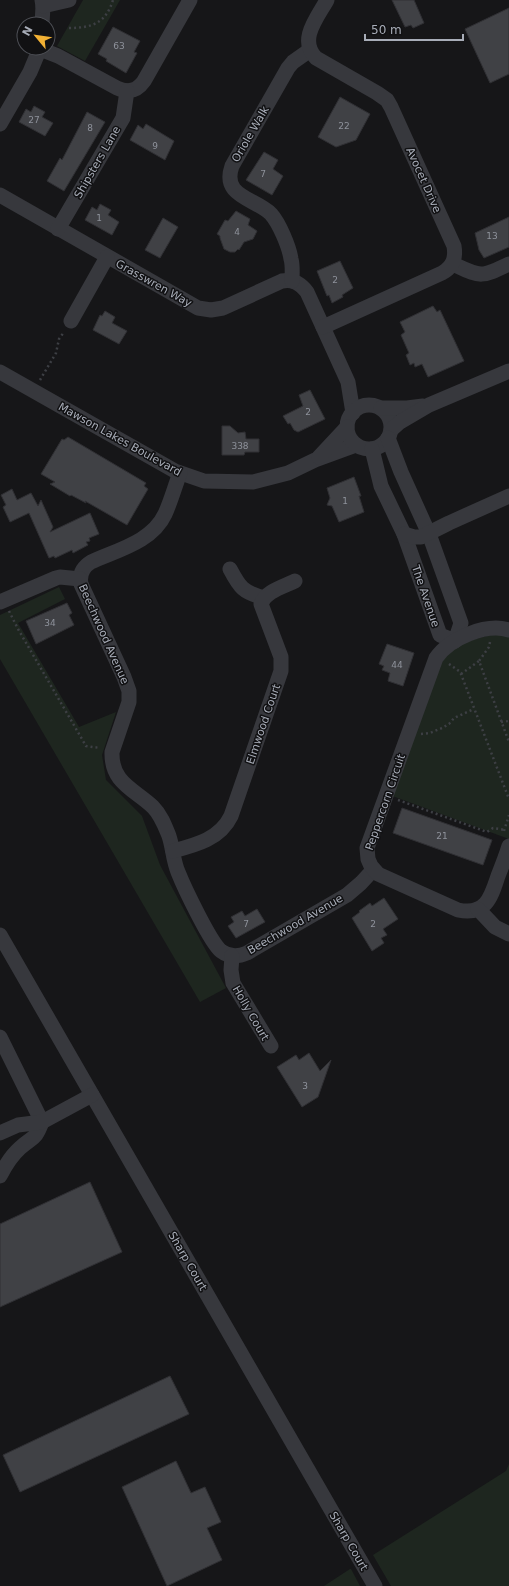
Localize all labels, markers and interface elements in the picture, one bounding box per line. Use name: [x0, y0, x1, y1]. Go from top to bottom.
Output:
north arrow: [16, 16, 56, 56]
scale bar: [365, 16, 463, 42]
text: 50 m: [371, 23, 402, 37]
text: N: [20, 24, 36, 39]
house number: 63: [113, 41, 125, 51]
street label: Oriole Walk: [229, 103, 272, 165]
house number: 27: [28, 115, 40, 125]
house number: 22: [338, 121, 350, 131]
house number: 8: [87, 123, 93, 133]
street label: Shipsters Lane: [72, 124, 123, 201]
house number: 9: [152, 141, 158, 151]
street label: Avocet Drive: [403, 146, 444, 215]
house number: 7: [260, 169, 266, 179]
house number: 1: [96, 213, 102, 223]
house number: 4: [234, 227, 240, 237]
house number: 13: [486, 231, 498, 241]
street label: Grasswren Way: [113, 257, 195, 310]
house number: 2: [332, 275, 338, 285]
street label: Mawson Lakes Boulevard: [56, 400, 184, 479]
house number: 2: [305, 407, 311, 417]
house number: 338: [231, 441, 249, 451]
house number: 1: [342, 496, 348, 506]
street label: The Avenue: [409, 562, 442, 629]
street label: Beechwood Avenue: [76, 582, 132, 686]
house number: 34: [44, 618, 56, 628]
house number: 44: [391, 660, 403, 670]
street label: Elmwood Court: [244, 682, 283, 766]
street label: Peppercorn Circuit: [363, 752, 408, 852]
house number: 21: [436, 831, 448, 841]
street label: Beechwood Avenue: [245, 892, 345, 957]
house number: 7: [243, 919, 249, 929]
house number: 2: [370, 919, 376, 929]
street label: Holly Court: [230, 983, 272, 1044]
house number: 3: [302, 1081, 308, 1091]
street label: Sharp Court: [165, 1229, 210, 1294]
street label: Sharp Court: [326, 1509, 371, 1574]

